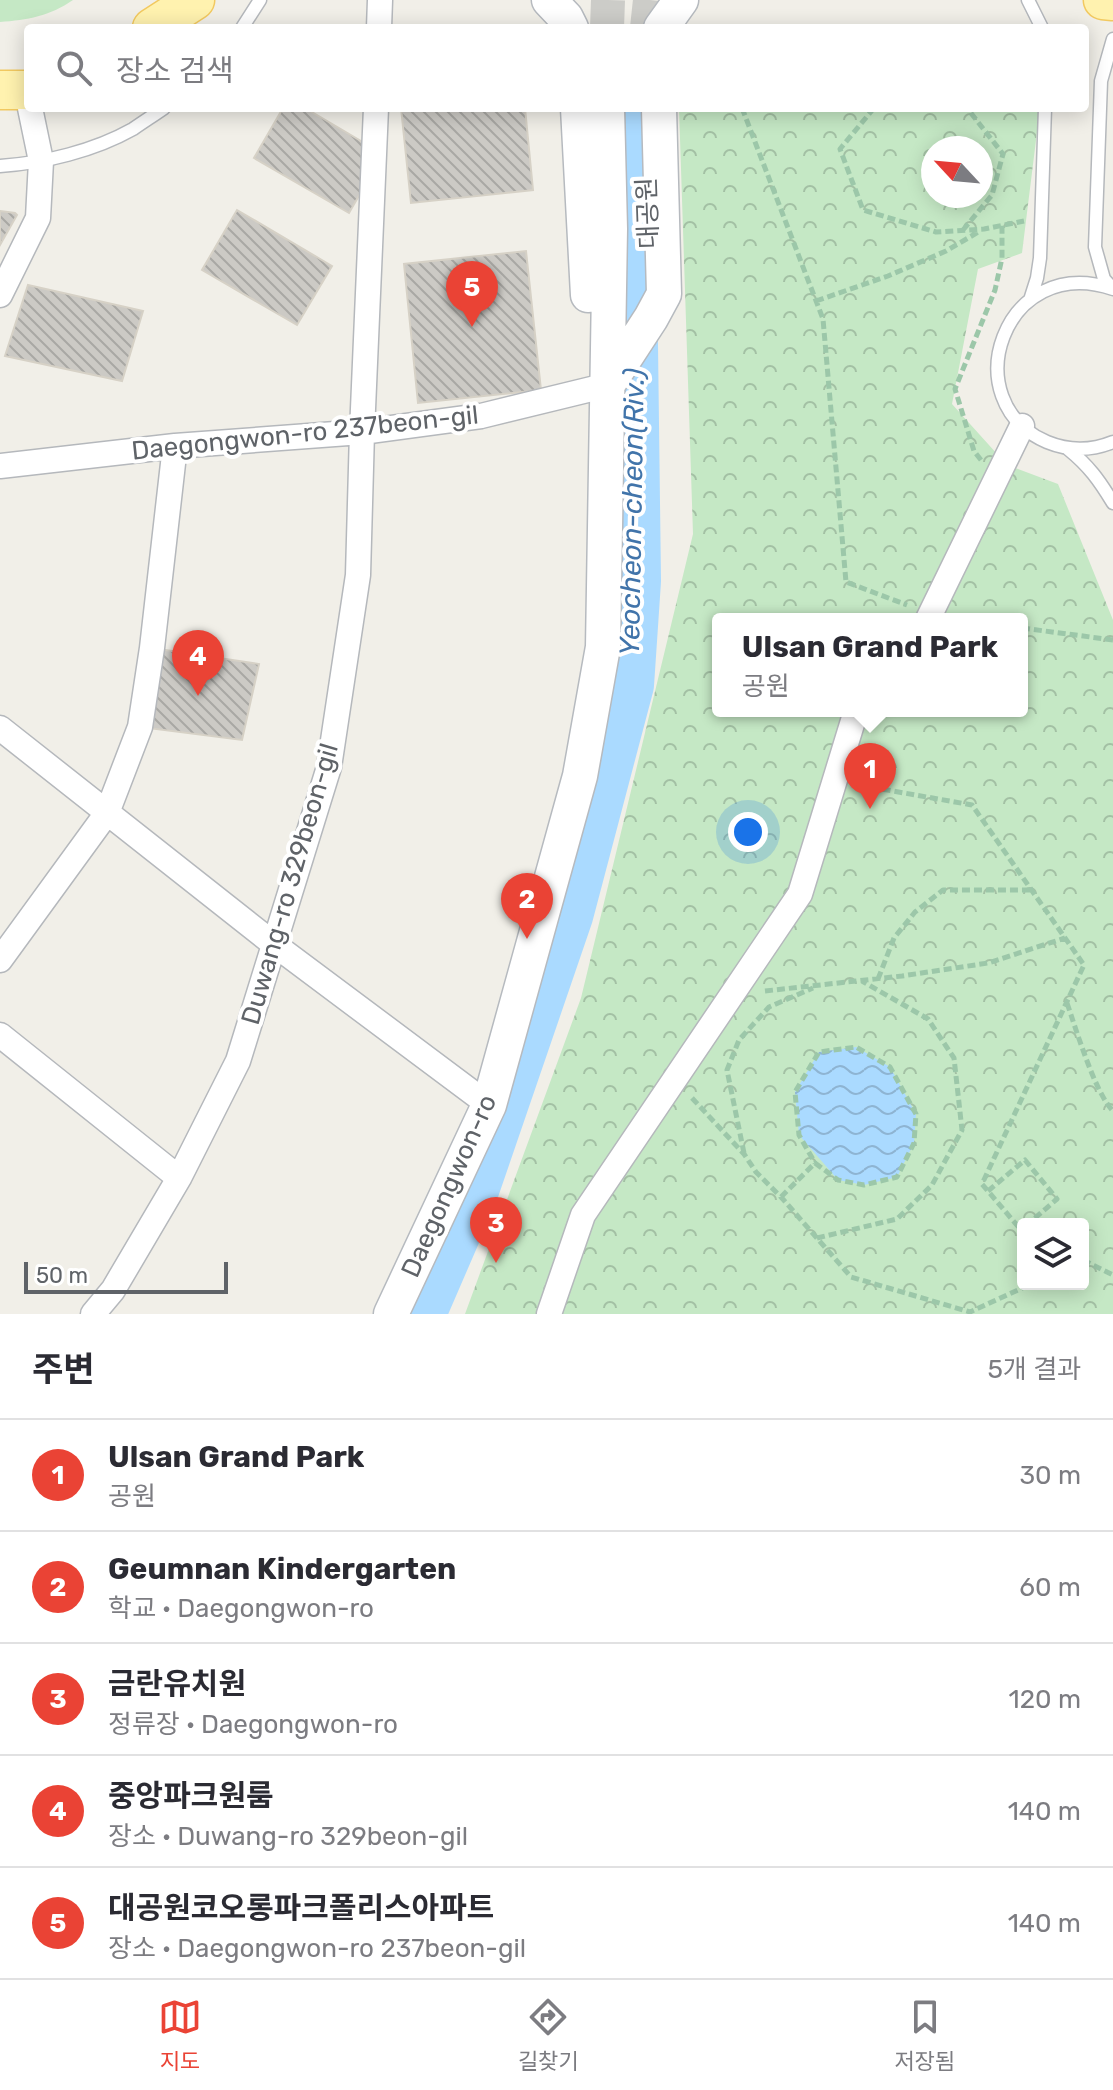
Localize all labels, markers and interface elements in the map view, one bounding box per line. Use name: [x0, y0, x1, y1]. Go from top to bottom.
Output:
search box: [24, 24, 1089, 112]
icon: search: [52, 46, 96, 90]
text: 장소 검색: [116, 53, 234, 89]
north arrow: [921, 136, 993, 208]
street label: 대공원: [631, 177, 665, 249]
pin: 5: [446, 261, 498, 327]
water label: Yeocheon-cheon(Riv.): [613, 368, 651, 656]
street label: Daegongwon-ro 237beon-gil: [130, 399, 480, 467]
popup: [712, 613, 1028, 717]
text: Ulsan Grand Park: [742, 629, 998, 665]
pin: 4: [172, 630, 224, 696]
text: 공원: [742, 671, 790, 702]
street label: Duwang-ro 329beon-gil: [235, 740, 345, 1028]
pin: 1: [844, 743, 896, 809]
your location: [728, 812, 768, 852]
pin: 2: [501, 873, 553, 939]
street label: Daegongwon-ro: [395, 1090, 503, 1282]
pin: 3: [470, 1197, 522, 1263]
map controls: [1017, 1218, 1089, 1290]
button: layers: [1017, 1218, 1089, 1290]
scale bar: [24, 1258, 228, 1294]
text: 50 m: [36, 1262, 88, 1289]
text: 주변: [32, 1349, 95, 1390]
text: 5개 결과: [987, 1354, 1081, 1385]
text: Ulsan Grand Park: [108, 1439, 364, 1475]
text: 1: [52, 1460, 64, 1491]
text: 30 m: [1019, 1460, 1081, 1491]
text: 공원: [108, 1481, 156, 1512]
text: Geumnan Kindergarten: [108, 1551, 456, 1587]
text: 2: [50, 1572, 66, 1603]
text: 60 m: [1019, 1572, 1081, 1603]
text: 학교 · Daegongwon-ro: [108, 1593, 374, 1624]
text: 금란유치원: [108, 1666, 246, 1702]
text: 3: [49, 1684, 67, 1715]
text: 120 m: [1009, 1684, 1081, 1715]
text: 정류장 · Daegongwon-ro: [108, 1709, 398, 1740]
text: 중앙파크원룸: [108, 1778, 274, 1814]
text: 4: [49, 1796, 67, 1827]
text: 140 m: [1008, 1796, 1081, 1827]
text: 장소 · Duwang-ro 329beon-gil: [108, 1821, 468, 1852]
text: 대공원코오롱파크폴리스아파트: [108, 1890, 494, 1926]
text: 5: [50, 1908, 66, 1939]
text: 140 m: [1008, 1908, 1081, 1939]
text: 장소 · Daegongwon-ro 237beon-gil: [108, 1933, 526, 1964]
tab: 지도: [158, 1995, 202, 2075]
tab: 길찾기: [518, 1995, 579, 2075]
tab: 저장됨: [894, 1995, 955, 2075]

